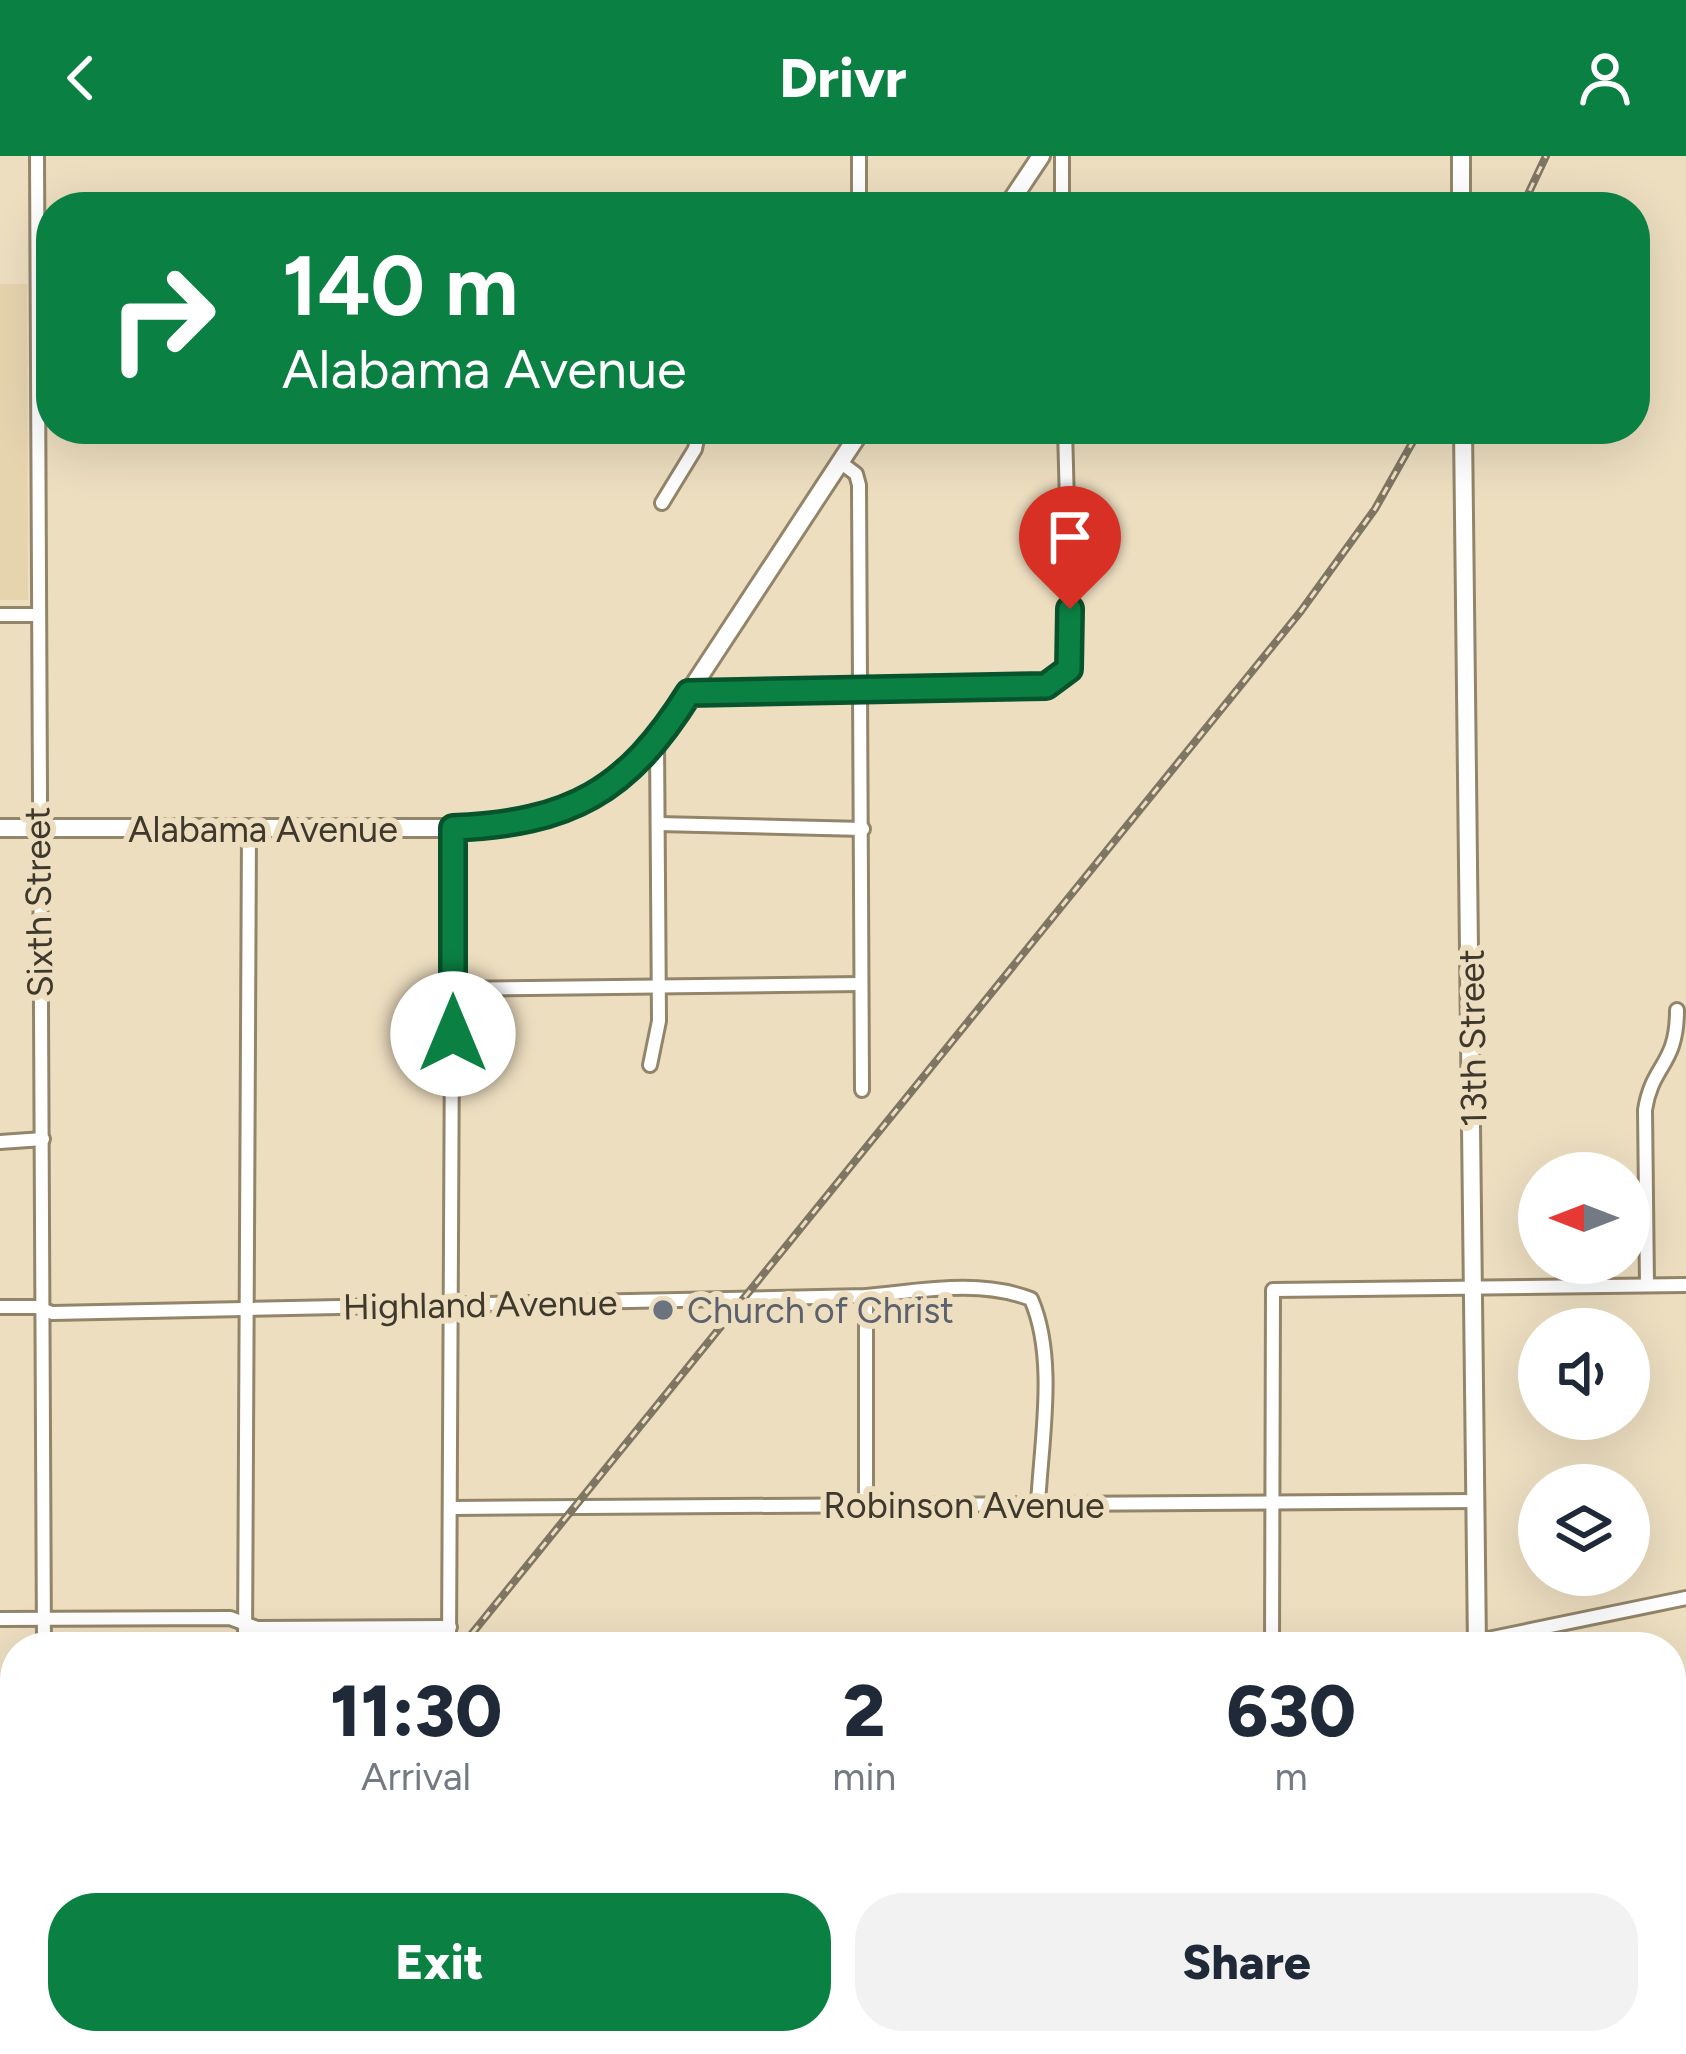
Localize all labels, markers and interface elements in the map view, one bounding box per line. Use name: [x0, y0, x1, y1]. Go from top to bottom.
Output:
icon: back: [48, 45, 114, 111]
icon: person: [1572, 45, 1638, 111]
text: Drivr: [780, 46, 906, 111]
text: 140 m: [282, 235, 518, 336]
icon: right: [84, 240, 240, 396]
text: Alabama Avenue: [282, 337, 687, 402]
pin: [1019, 486, 1121, 609]
icon: arrive: [1037, 504, 1103, 570]
street label: Sixth Street: [15, 806, 62, 998]
street label: Alabama Avenue: [128, 808, 398, 851]
street label: 13th Street: [1449, 949, 1496, 1127]
position arrow: [390, 971, 516, 1097]
north arrow: [1518, 1152, 1650, 1284]
map controls: [1518, 1152, 1650, 1596]
street label: Highland Avenue: [342, 1281, 618, 1328]
place label: Church of Christ: [687, 1289, 954, 1332]
marker: Church of Christ: [650, 1297, 676, 1323]
button: sound: [1518, 1308, 1650, 1440]
button: layers: [1518, 1464, 1650, 1596]
street label: Robinson Avenue: [823, 1484, 1105, 1527]
text: 11:30: [330, 1668, 502, 1754]
text: 2: [843, 1668, 885, 1754]
text: 630: [1226, 1668, 1356, 1754]
text: Arrival: [361, 1753, 471, 1800]
text: min: [832, 1753, 896, 1800]
text: m: [1275, 1753, 1308, 1800]
button: Exit: [48, 1893, 831, 2031]
button: Share: [855, 1893, 1638, 2031]

